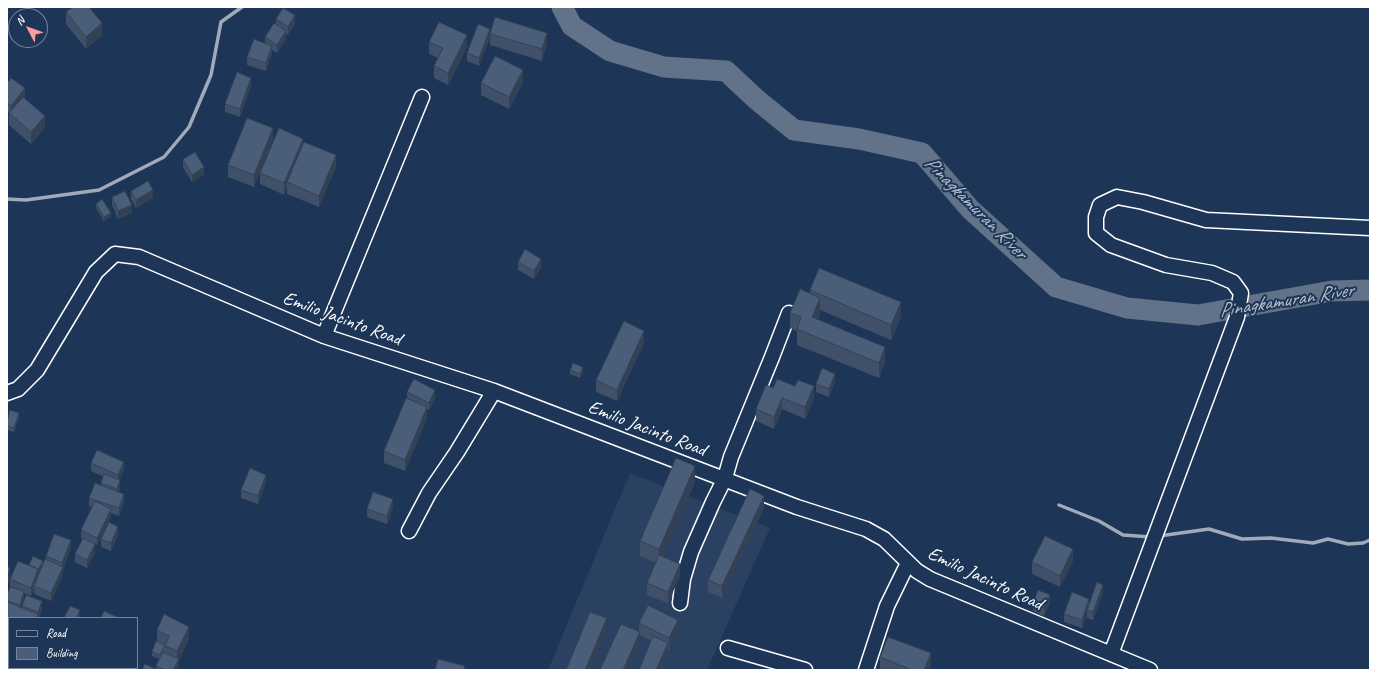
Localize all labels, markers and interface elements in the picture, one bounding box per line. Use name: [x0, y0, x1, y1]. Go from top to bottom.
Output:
north arrow: [8, 8, 48, 48]
text: N: [12, 14, 27, 28]
water label: Pinagkamuran River: [919, 152, 1031, 264]
water label: Pinagkamuran River: [1217, 279, 1355, 323]
street label: Emilio Jacinto Road: [280, 287, 404, 351]
street label: Emilio Jacinto Road: [585, 396, 709, 462]
street label: Emilio Jacinto Road: [924, 542, 1046, 616]
legend: [8, 617, 138, 669]
text: Road: [46, 625, 66, 641]
text: Building: [46, 645, 78, 661]

